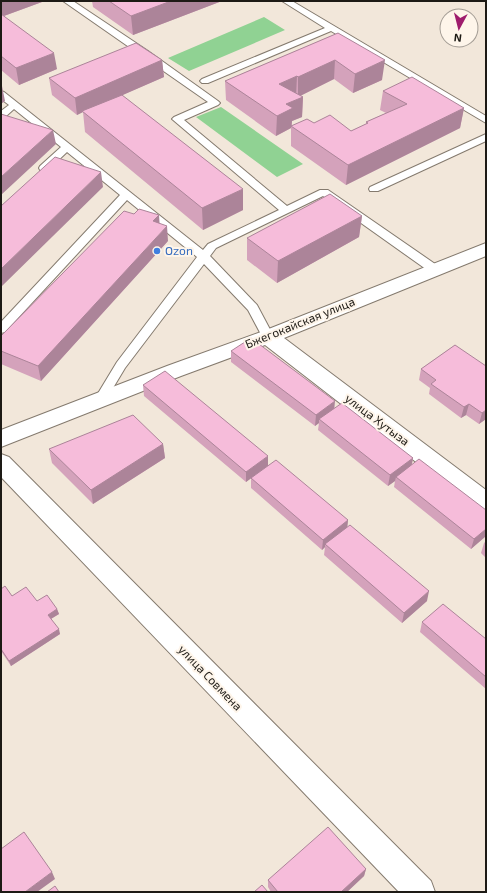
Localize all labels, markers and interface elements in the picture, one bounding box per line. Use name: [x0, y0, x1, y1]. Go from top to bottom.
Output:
north arrow: [439, 8, 479, 48]
text: N: [453, 31, 462, 45]
place label: Ozon: [165, 243, 193, 257]
marker: Ozon: [152, 246, 162, 256]
street label: Бжегокайская улица: [243, 294, 357, 351]
street label: улица Хутыза: [342, 391, 412, 449]
street label: улица Совмена: [175, 642, 245, 714]

